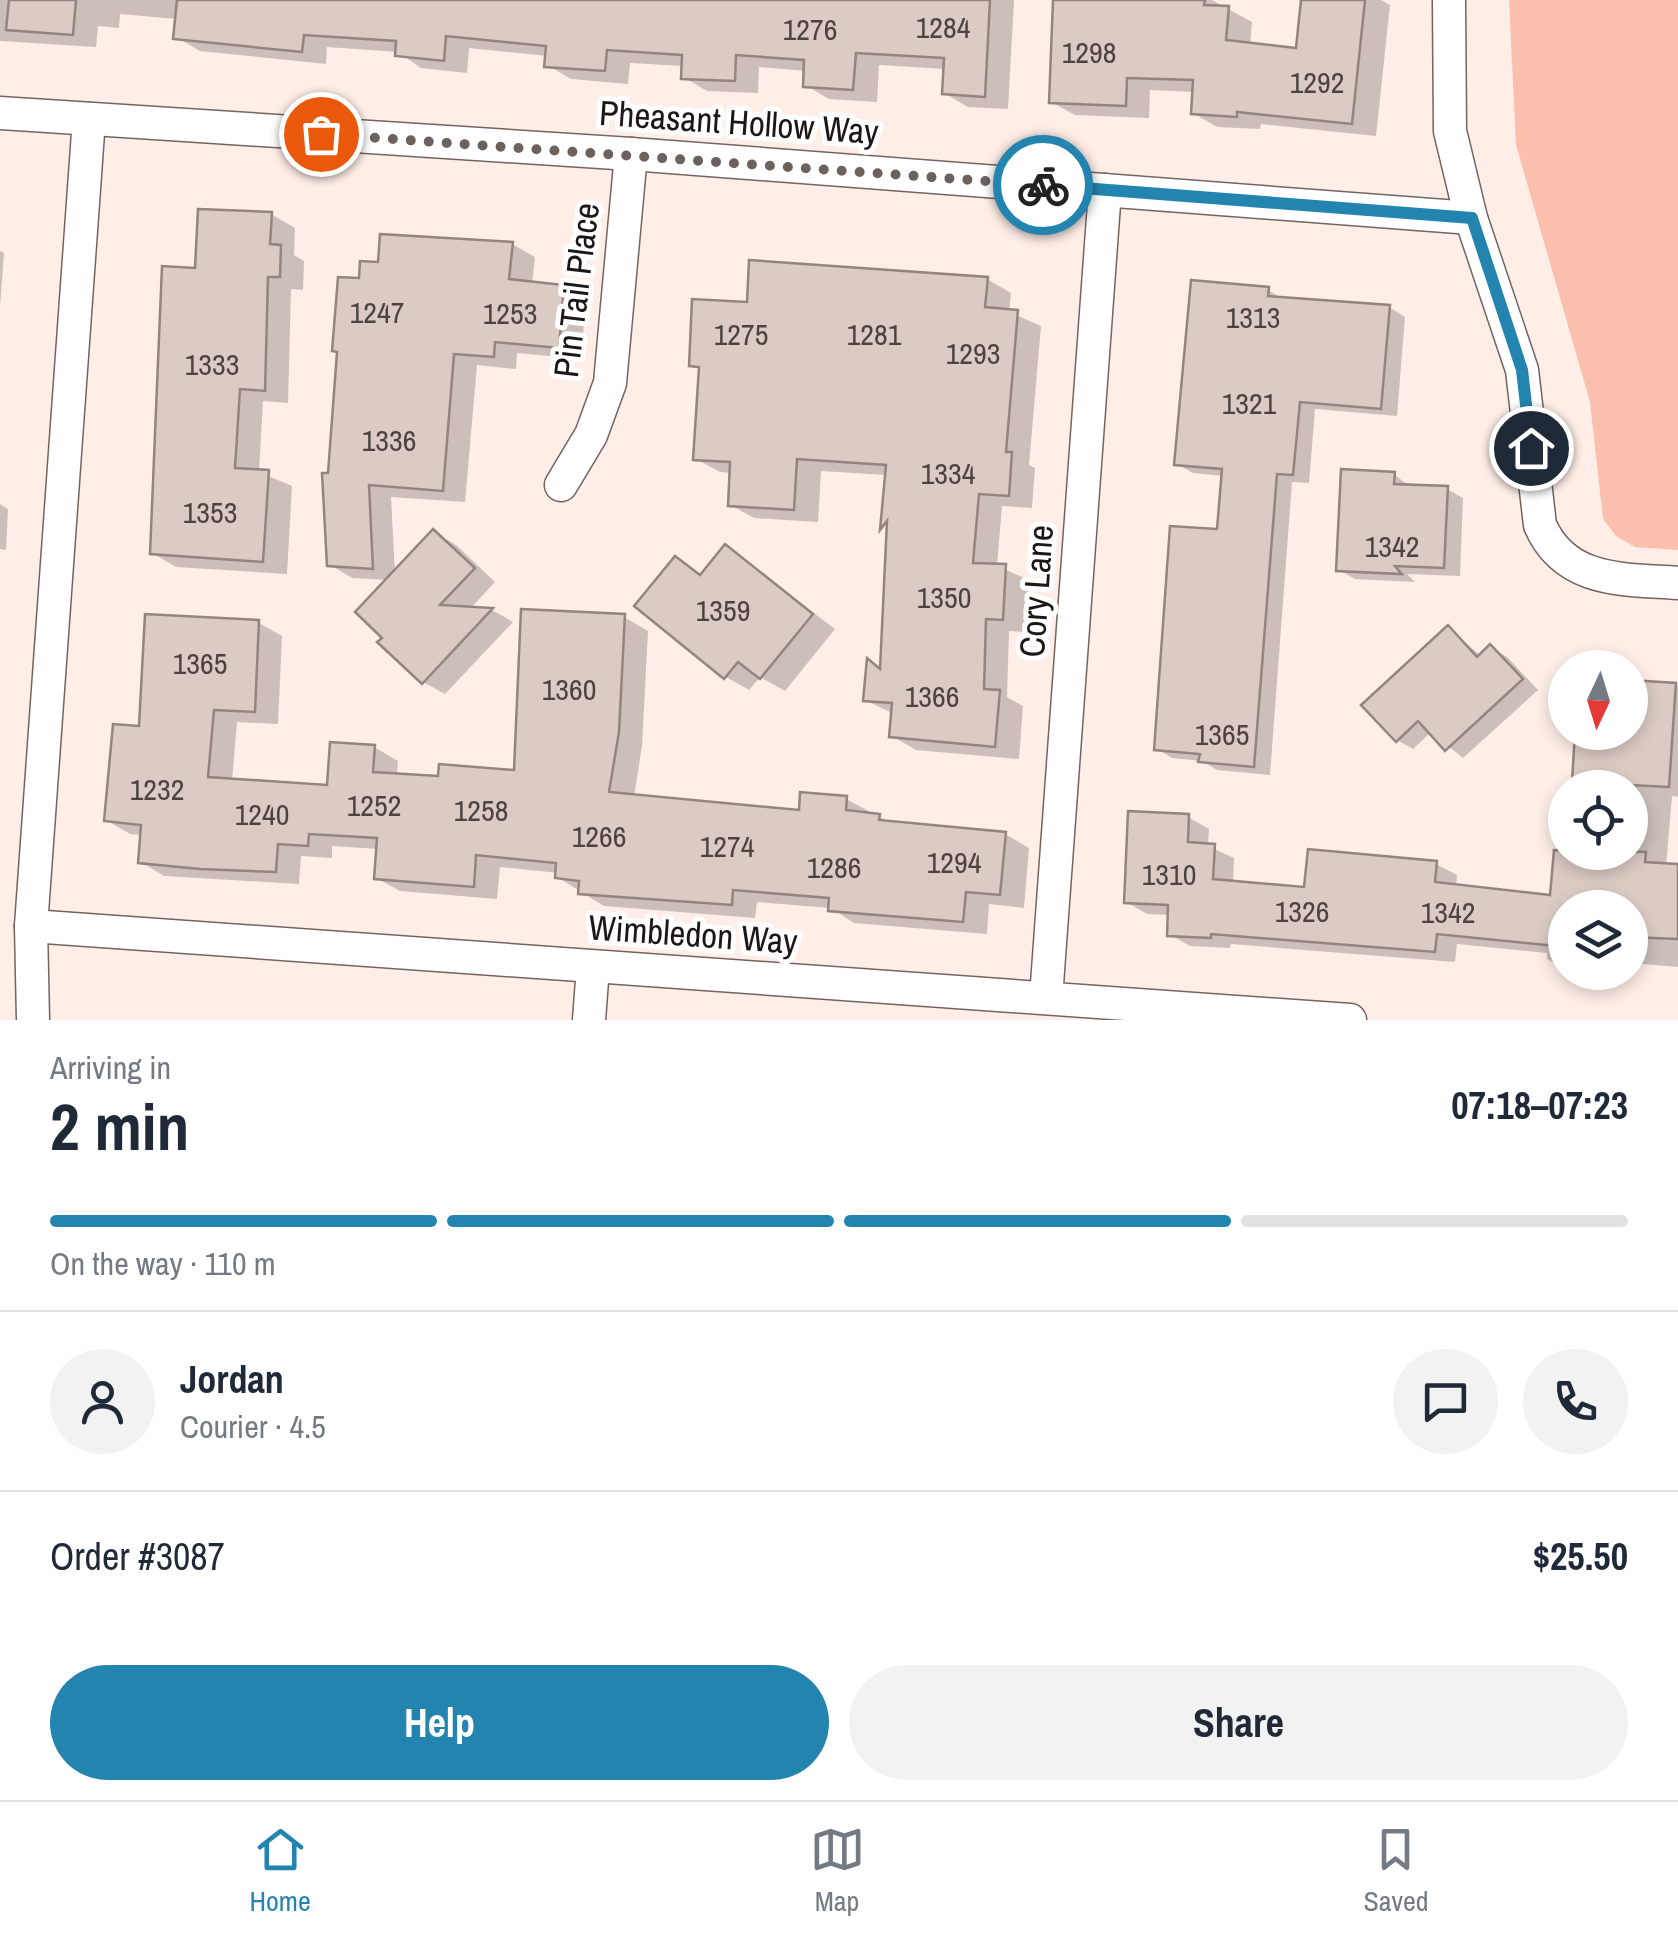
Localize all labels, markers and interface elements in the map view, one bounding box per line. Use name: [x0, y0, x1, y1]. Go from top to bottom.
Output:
house number: 1284: [916, 7, 971, 47]
house number: 1276: [783, 9, 837, 49]
house number: 1298: [1062, 32, 1116, 72]
house number: 1292: [1290, 62, 1344, 102]
street label: Pheasant Hollow Way: [598, 89, 881, 155]
pin: [279, 92, 364, 177]
icon: bag: [294, 107, 349, 162]
courier: [993, 135, 1093, 235]
icon: bike: [1016, 158, 1071, 213]
street label: Pin Tail Place: [542, 200, 610, 380]
house number: 1247: [350, 292, 404, 332]
house number: 1253: [483, 293, 537, 333]
house number: 1313: [1226, 297, 1280, 337]
house number: 1275: [714, 314, 768, 354]
house number: 1281: [847, 314, 902, 354]
house number: 1293: [946, 333, 1000, 373]
house number: 1333: [185, 344, 239, 384]
house number: 1321: [1222, 383, 1277, 423]
pin: [1489, 406, 1574, 491]
house number: 1336: [362, 420, 416, 460]
icon: home: [1504, 421, 1559, 476]
house number: 1334: [921, 453, 976, 493]
house number: 1353: [183, 492, 237, 532]
street label: Cory Lane: [1008, 523, 1064, 659]
house number: 1342: [1365, 526, 1419, 566]
house number: 1350: [917, 577, 971, 617]
house number: 1359: [696, 590, 750, 630]
house number: 1365: [173, 643, 227, 683]
north arrow: [1548, 650, 1648, 750]
map controls: [1548, 650, 1648, 990]
house number: 1360: [542, 669, 596, 709]
house number: 1366: [905, 676, 959, 716]
house number: 1365: [1195, 714, 1249, 754]
house number: 1232: [130, 769, 184, 809]
button: locate: [1548, 770, 1648, 870]
house number: 1252: [347, 785, 401, 825]
house number: 1258: [454, 790, 508, 830]
house number: 1240: [235, 794, 289, 834]
house number: 1266: [572, 816, 626, 856]
house number: 1274: [700, 826, 755, 866]
house number: 1294: [927, 842, 982, 882]
house number: 1286: [807, 847, 861, 887]
house number: 1310: [1142, 854, 1196, 894]
button: layers: [1548, 890, 1648, 990]
house number: 1326: [1275, 891, 1329, 931]
house number: 1342: [1421, 892, 1475, 932]
street label: Wimbledon Way: [587, 903, 800, 965]
text: Arriving in: [50, 1046, 171, 1089]
text: 07:18–07:23: [1451, 1080, 1628, 1131]
text: 2 min: [50, 1083, 189, 1170]
text: On the way · 110 m: [50, 1242, 276, 1285]
button: person: [50, 1349, 155, 1454]
button: chat: [1393, 1349, 1498, 1454]
button: phone: [1523, 1349, 1628, 1454]
text: Jordan: [180, 1354, 284, 1405]
text: Courier · 4.5: [180, 1405, 326, 1448]
text: Order #3087: [50, 1531, 225, 1582]
text: $25.50: [1533, 1531, 1628, 1582]
button: Help: [50, 1665, 829, 1780]
button: Share: [849, 1665, 1628, 1780]
tab: Home: [249, 1822, 311, 1920]
tab: Map: [810, 1822, 865, 1920]
tab: Saved: [1363, 1822, 1429, 1920]

